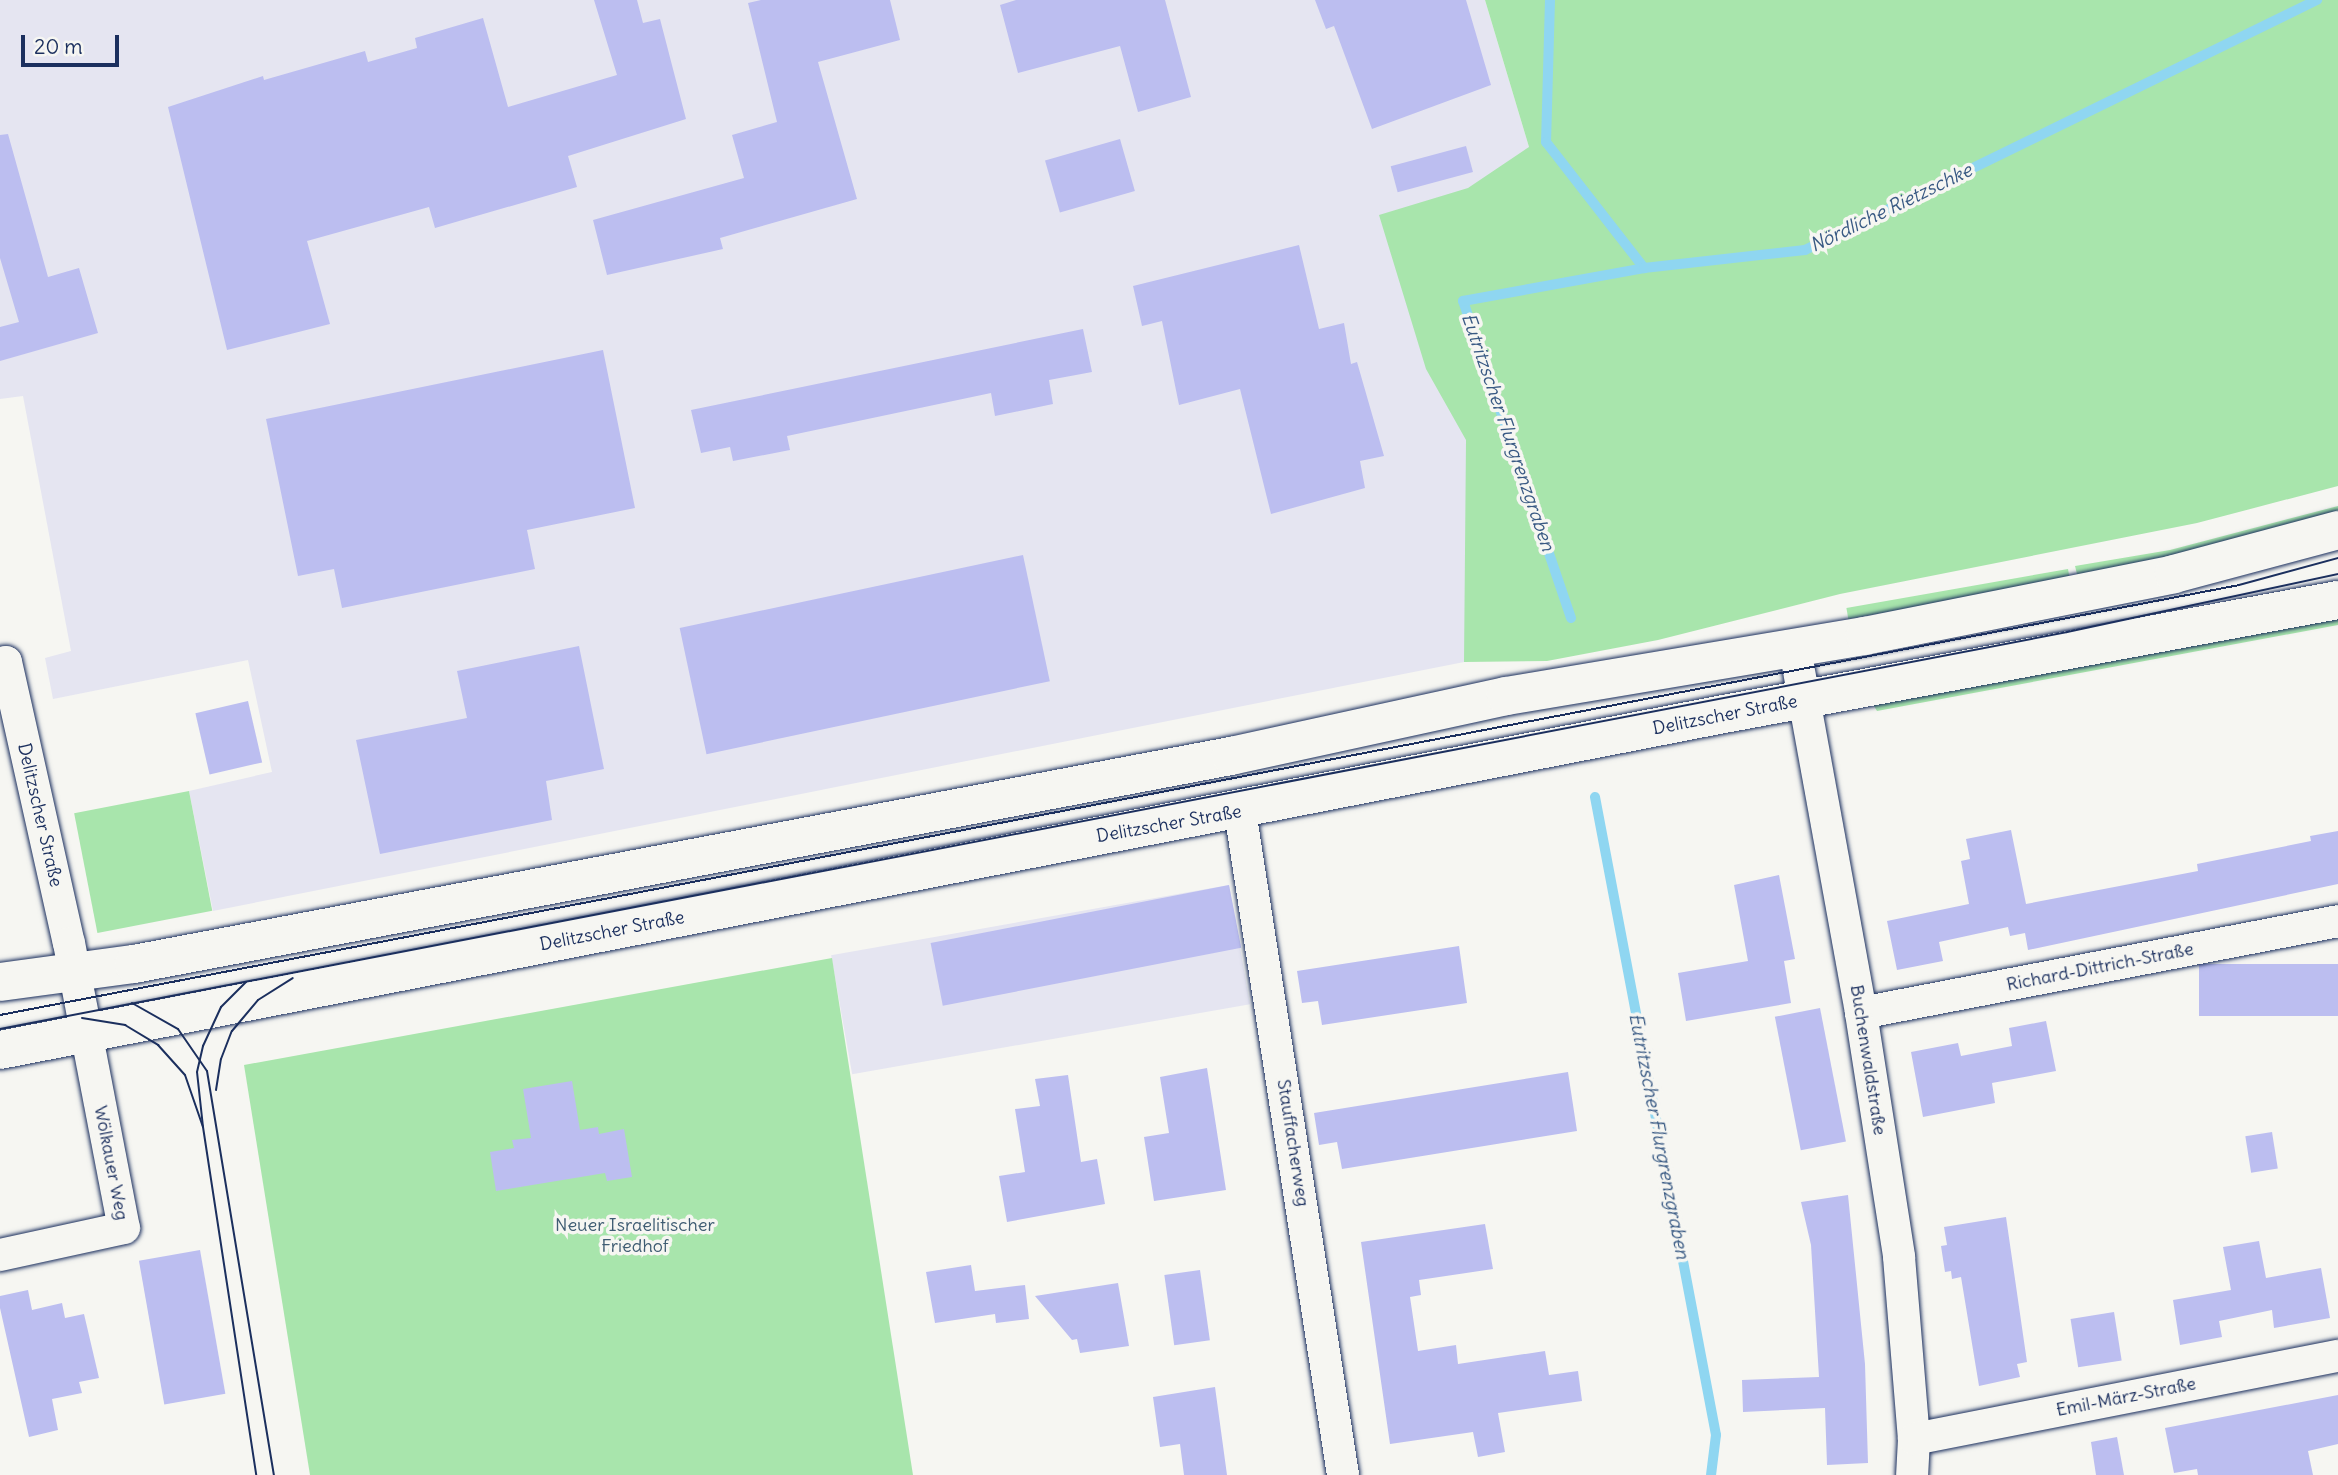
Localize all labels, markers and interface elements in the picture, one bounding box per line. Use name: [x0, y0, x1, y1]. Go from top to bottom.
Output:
scale bar: [24, 21, 122, 65]
text: 20 m: [34, 33, 83, 60]
water label: Nördliche Rietzschke: [1806, 159, 1976, 257]
water label: Eutritzscher Flurgrenzgraben: [1457, 310, 1559, 554]
street label: Delitzscher Straße: [1651, 690, 1799, 740]
street label: Delitzscher Straße: [13, 741, 67, 889]
street label: Delitzscher Straße: [1095, 801, 1243, 847]
street label: Delitzscher Straße: [538, 906, 686, 956]
street label: Richard-Dittrich-Straße: [2005, 938, 2195, 996]
street label: Buchenwaldstraße: [1845, 983, 1891, 1137]
water label: Eutritzscher Flurgrenzgraben: [1624, 1011, 1694, 1261]
street label: Stauffacherweg: [1272, 1078, 1314, 1208]
street label: Wölkauer Weg: [89, 1104, 133, 1222]
park label: Neuer Israelitischer Friedhof: [555, 1215, 715, 1258]
street label: Emil-März-Straße: [2054, 1373, 2198, 1421]

